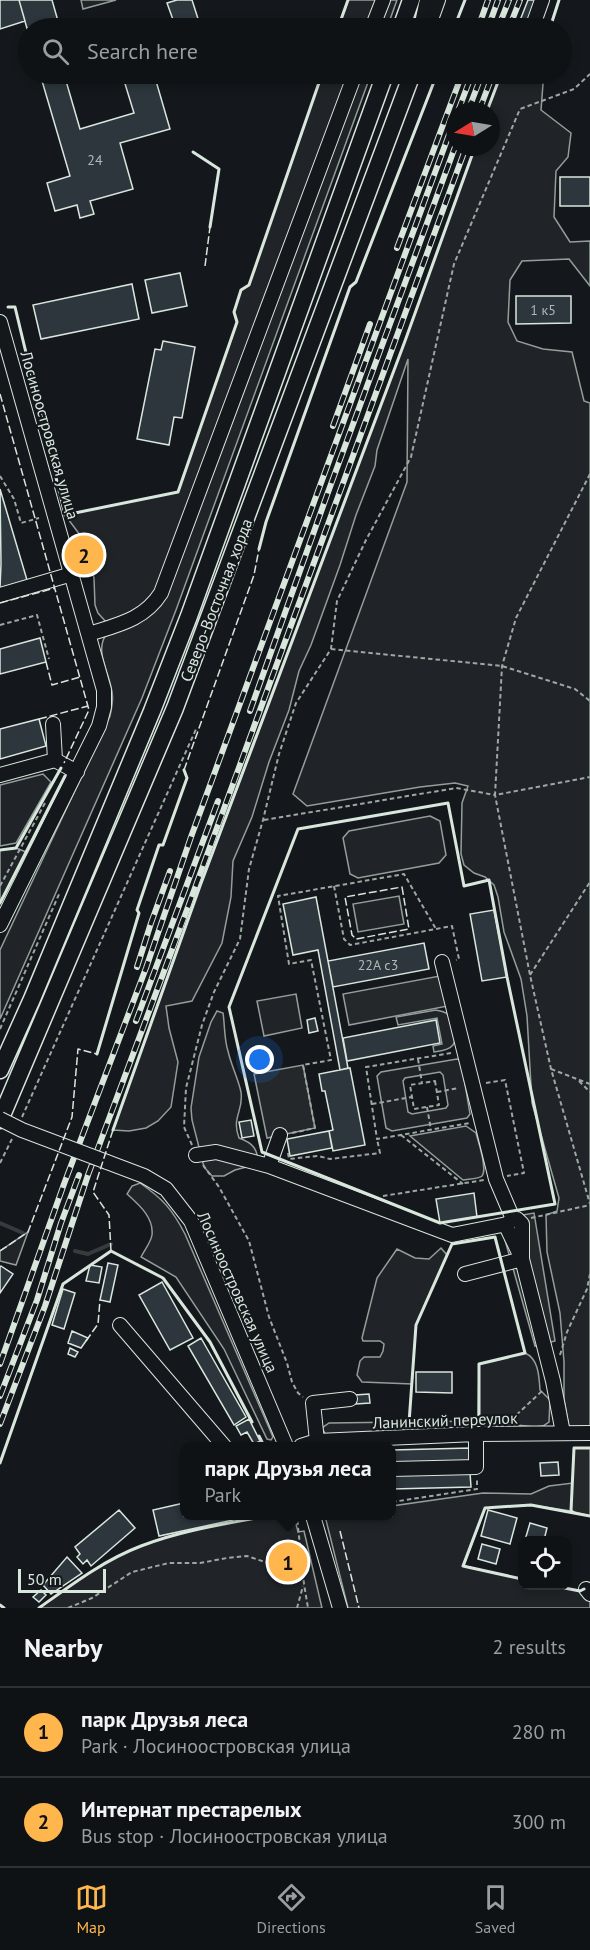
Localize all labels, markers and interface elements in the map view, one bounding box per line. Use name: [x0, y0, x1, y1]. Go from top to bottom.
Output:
search box: [18, 18, 572, 84]
icon: search: [39, 35, 72, 68]
text: Search here: [87, 37, 198, 65]
north arrow: [446, 102, 500, 156]
house number: 24: [87, 151, 103, 169]
house number: 1 к5: [530, 301, 556, 319]
street label: Лосиноостровская улица: [16, 348, 84, 522]
street label: Северо-Восточная хорда: [176, 516, 256, 684]
pin: 2: [64, 532, 104, 578]
house number: 22А с3: [358, 956, 398, 974]
your location: [245, 1045, 274, 1074]
street label: Лосиноостровская улица: [193, 1207, 283, 1376]
street label: Ланинский переулок: [371, 1407, 518, 1433]
popup: [180, 1442, 396, 1520]
text: парк Друзья леса: [204, 1454, 372, 1482]
text: Park: [204, 1482, 241, 1508]
map controls: [518, 1536, 572, 1590]
button: locate: [518, 1536, 572, 1590]
pin: 1: [268, 1540, 308, 1584]
scale bar: [18, 1566, 106, 1594]
text: 50 m: [27, 1569, 62, 1589]
text: Nearby: [24, 1631, 102, 1664]
text: 2 results: [493, 1634, 566, 1660]
text: парк Друзья леса: [81, 1705, 248, 1733]
text: 1: [38, 1719, 49, 1745]
text: 280 m: [512, 1719, 566, 1745]
text: Park · Лосиноостровская улица: [81, 1733, 351, 1759]
text: Интернат престарелых: [81, 1795, 302, 1823]
text: 2: [38, 1809, 49, 1835]
text: 300 m: [512, 1809, 566, 1835]
text: Bus stop · Лосиноостровская улица: [81, 1823, 388, 1849]
tab: Map: [75, 1881, 108, 1937]
tab: Directions: [257, 1881, 326, 1937]
tab: Saved: [475, 1881, 515, 1937]

